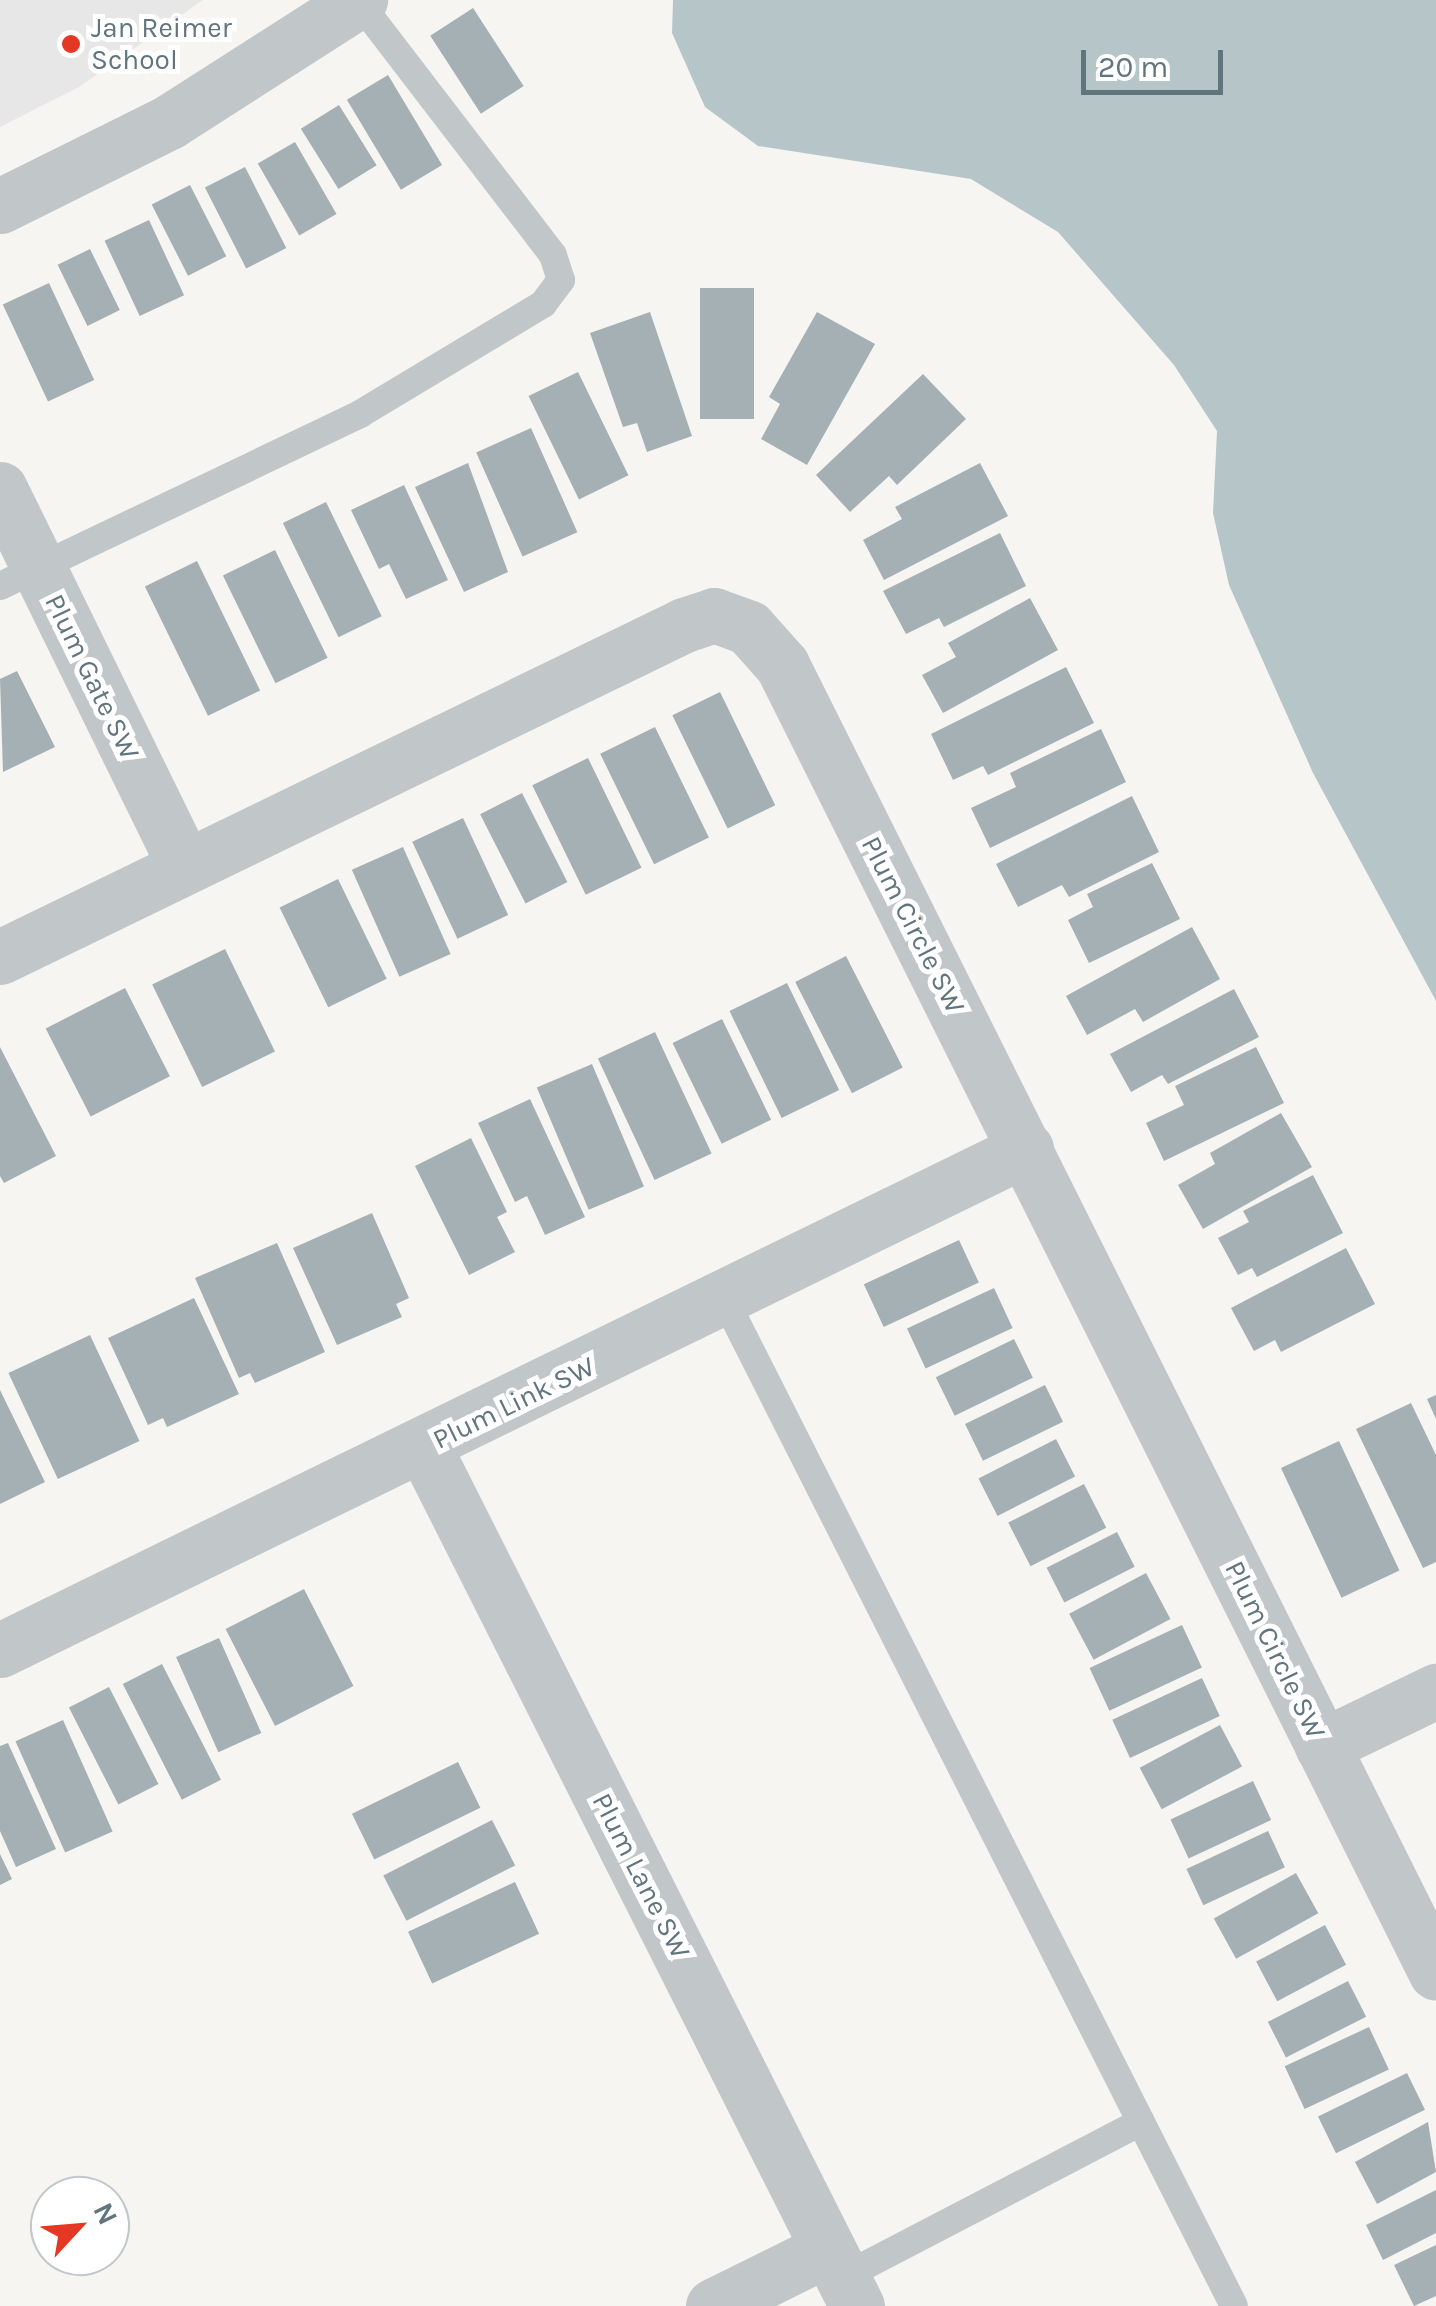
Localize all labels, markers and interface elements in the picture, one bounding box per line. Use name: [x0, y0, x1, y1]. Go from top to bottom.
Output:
place label: Jan Reimer School: [91, 11, 232, 77]
scale bar: [1086, 30, 1228, 92]
marker: Jan Reimer School: [60, 33, 82, 55]
text: 20 m: [1098, 49, 1168, 85]
street label: Plum Gate SW: [37, 589, 147, 765]
street label: Plum Circle SW: [854, 831, 972, 1019]
street label: Plum Link SW: [428, 1349, 600, 1457]
street label: Plum Circle SW: [1217, 1555, 1333, 1745]
street label: Plum Lane SW: [585, 1788, 697, 1964]
north arrow: [30, 2176, 130, 2276]
text: N: [86, 2197, 125, 2230]

